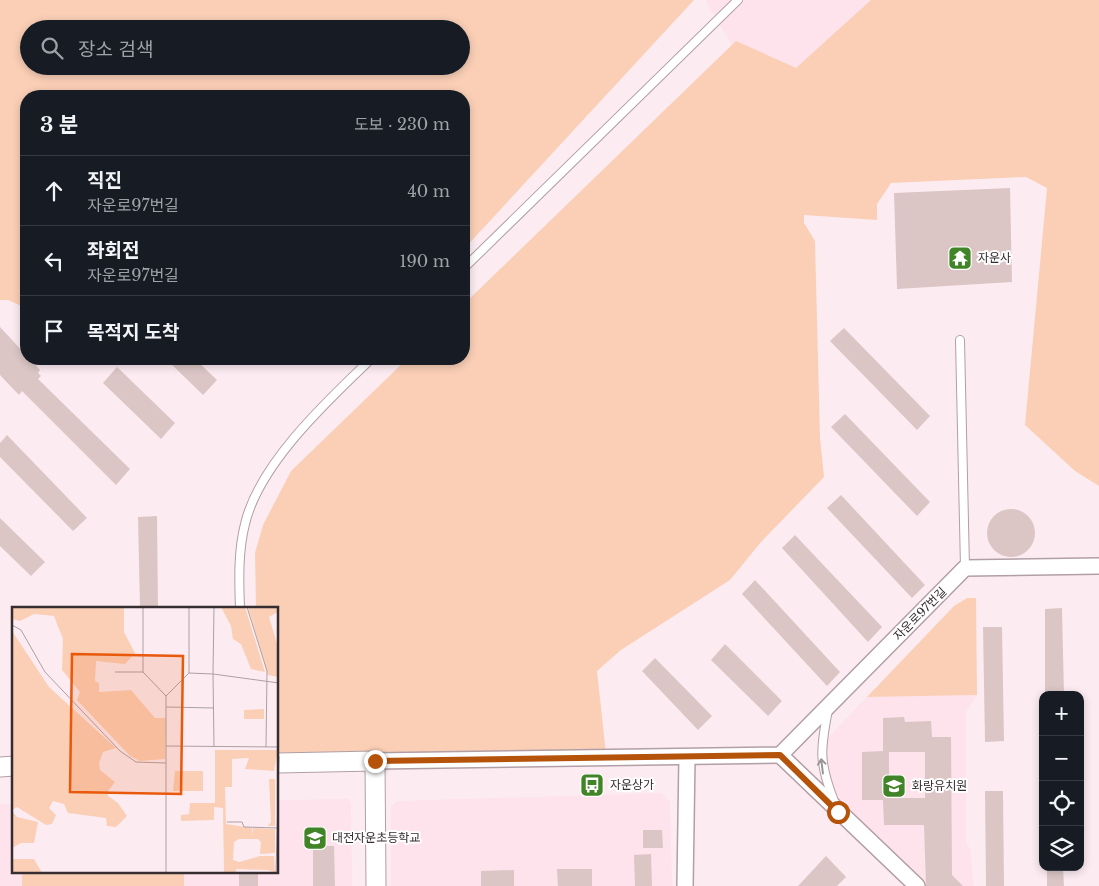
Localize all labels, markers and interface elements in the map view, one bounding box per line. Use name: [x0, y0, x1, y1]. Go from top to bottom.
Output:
search box: [20, 20, 470, 75]
icon: search: [38, 34, 66, 62]
text: 장소 검색: [78, 38, 153, 61]
text: 3 분: [40, 112, 78, 138]
text: 도보 · 230 m: [354, 114, 450, 134]
text: 직진: [87, 169, 122, 192]
icon: ahead: [40, 177, 68, 205]
text: 40 m: [407, 181, 450, 201]
text: 자운로97번길: [87, 195, 179, 215]
text: 좌회전: [87, 239, 139, 262]
temple icon: 자운사: [947, 245, 973, 271]
icon: left: [40, 247, 68, 275]
place label: 자운사: [978, 250, 1011, 265]
text: 190 m: [399, 251, 450, 271]
text: 자운로97번길: [87, 265, 179, 285]
icon: arrive: [40, 317, 68, 345]
text: 목적지 도착: [87, 321, 179, 344]
street label: 자운로97번길: [890, 584, 949, 643]
inset map: [12, 607, 279, 874]
map controls: [1039, 691, 1084, 871]
button: +: [1039, 691, 1084, 736]
button: −: [1039, 736, 1084, 781]
route end: [364, 750, 387, 773]
one-way arrow: [817, 759, 827, 775]
bus stop icon: 자운상가: [579, 772, 605, 798]
school or university icon: 화랑유치원: [881, 773, 907, 799]
place label: 자운상가: [610, 777, 654, 792]
place label: 화랑유치원: [912, 778, 967, 793]
button: locate: [1039, 781, 1084, 826]
route start: [827, 801, 850, 824]
school or university icon: 대전자운초등학교: [302, 825, 328, 851]
button: layers: [1039, 826, 1084, 871]
place label: 대전자운초등학교: [332, 830, 420, 845]

